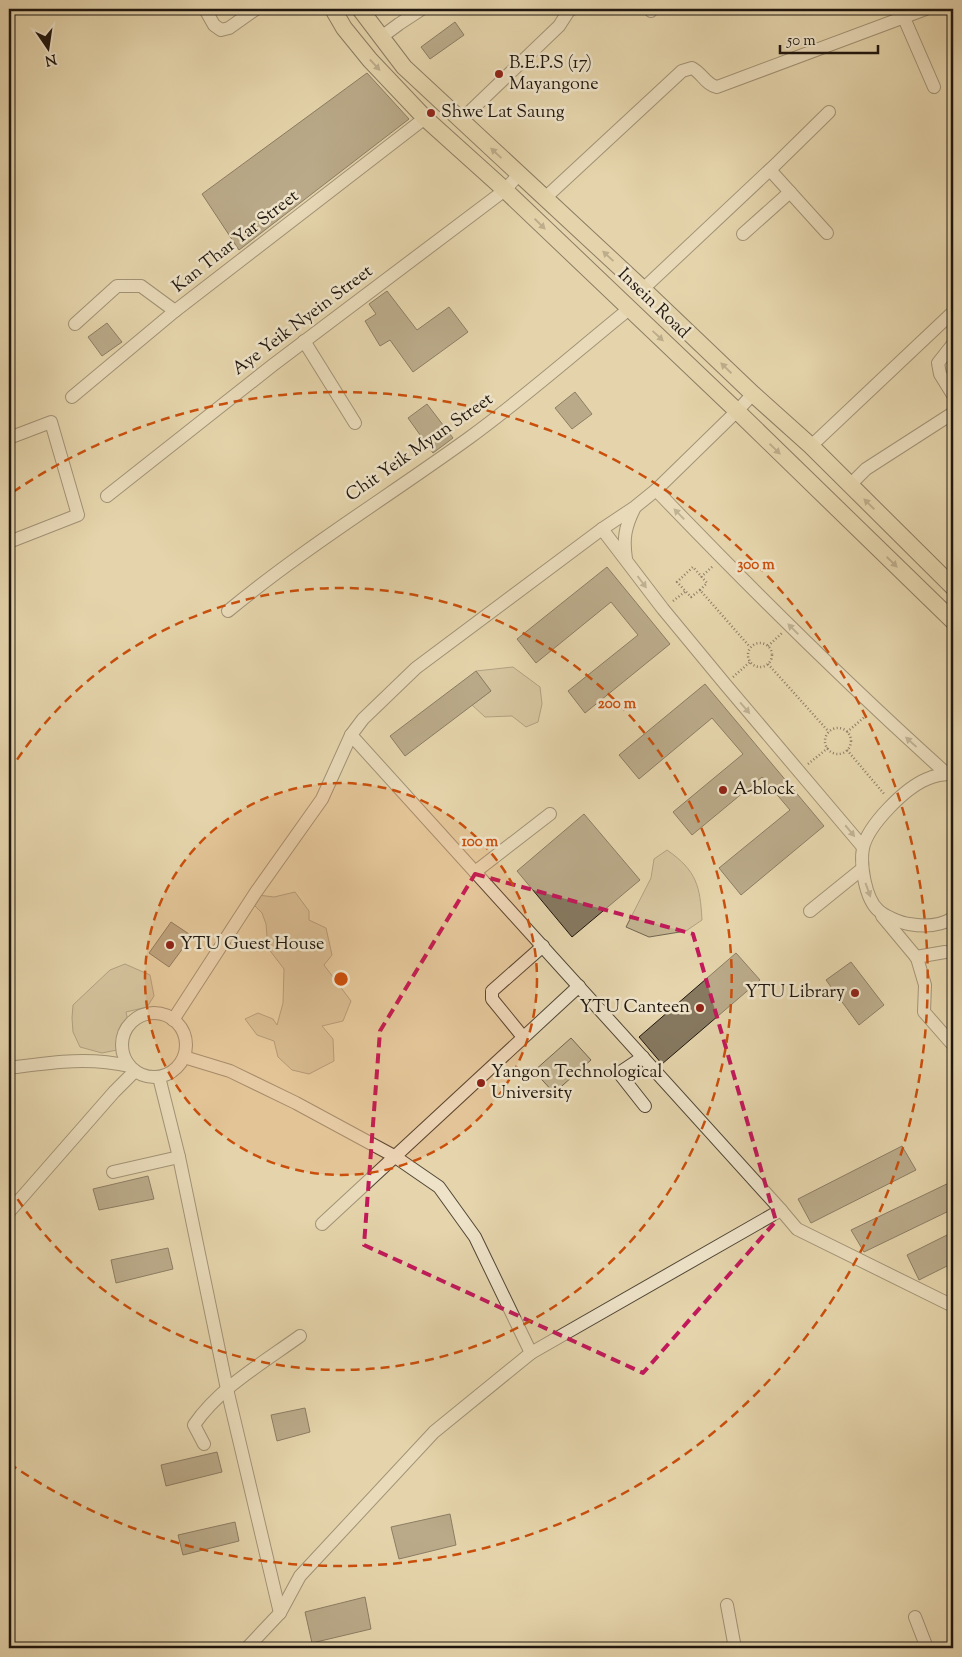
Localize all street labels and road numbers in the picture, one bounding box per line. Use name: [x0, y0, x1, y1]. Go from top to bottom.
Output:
street label: Kan Thar Yar Street: [167, 184, 305, 300]
street label: Aye Yeik Nyein Street: [227, 259, 379, 383]
street label: Insein Road: [611, 263, 695, 345]
street label: Chit Yeik Myun Street: [341, 387, 499, 509]

